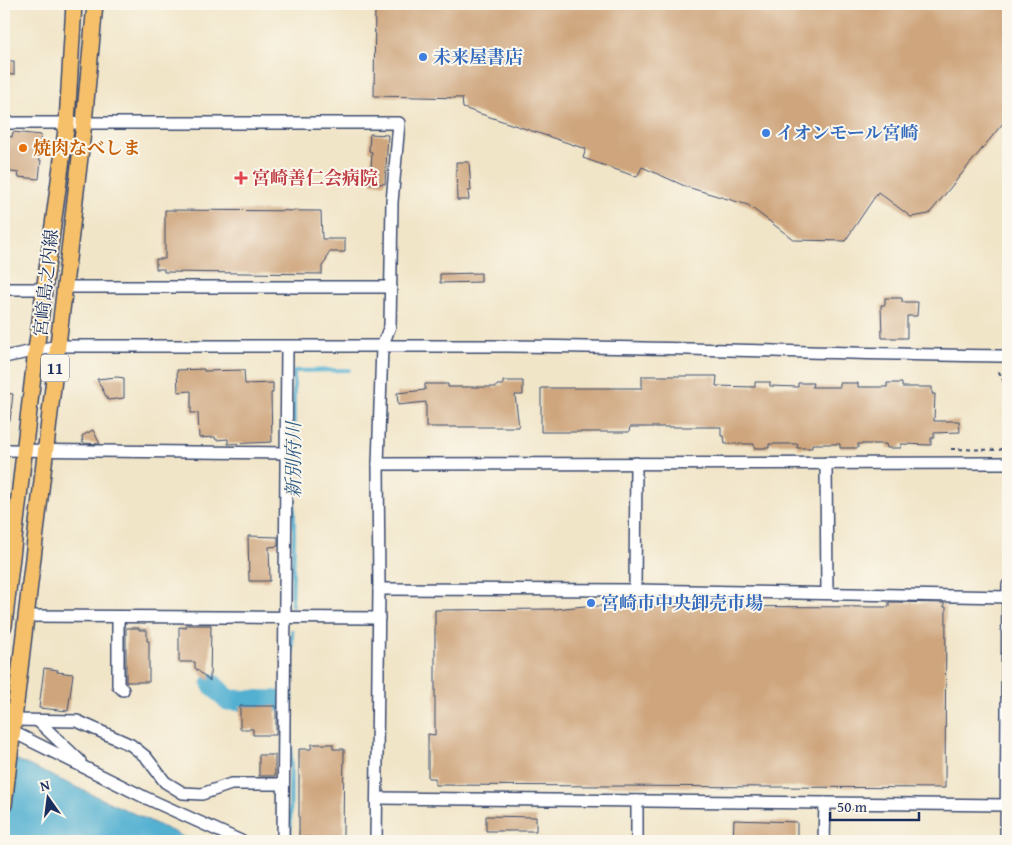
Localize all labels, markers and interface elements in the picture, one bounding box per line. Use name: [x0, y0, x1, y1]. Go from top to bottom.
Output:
place label: 未来屋書店: [433, 43, 523, 70]
marker: 未来屋書店: [417, 51, 429, 63]
place label: イオンモール宮崎: [776, 119, 918, 146]
marker: イオンモール宮崎: [760, 127, 772, 139]
place label: 焼肉なべしま: [33, 134, 141, 161]
marker: 焼肉なべしま: [17, 142, 29, 154]
place label: 宮崎善仁会病院: [252, 164, 378, 191]
marker: 宮崎善仁会病院: [234, 171, 248, 185]
street label: 宮崎島之内線: [26, 228, 65, 338]
road number: 11: [41, 354, 69, 382]
water label: 新別府川: [279, 420, 307, 498]
place label: 宮崎市中央卸売市場: [601, 589, 763, 616]
marker: 宮崎市中央卸売市場: [585, 597, 597, 609]
north arrow: [22, 772, 72, 822]
text: N: [38, 774, 52, 796]
scale bar: [830, 790, 918, 822]
text: 50 m: [837, 796, 868, 817]

